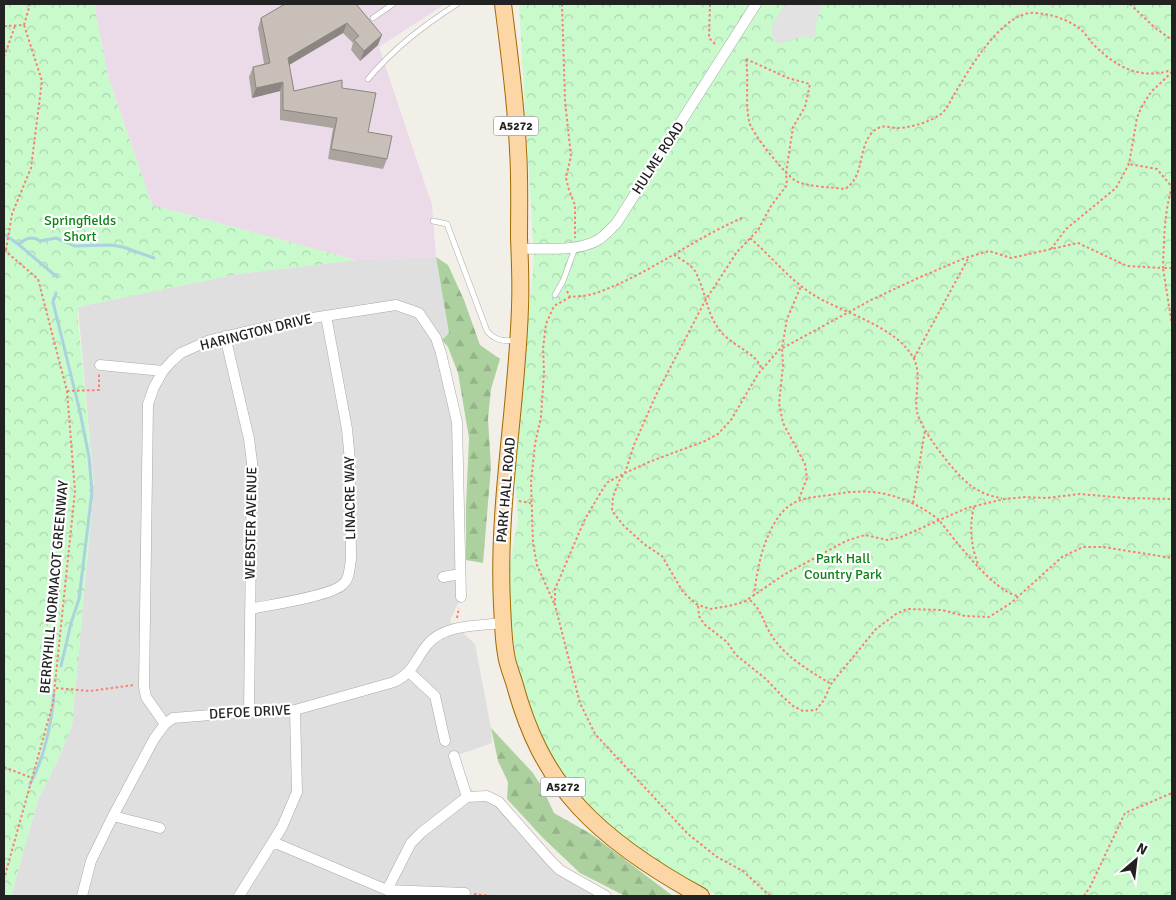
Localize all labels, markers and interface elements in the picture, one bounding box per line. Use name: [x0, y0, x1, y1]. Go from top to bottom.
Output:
road number: A5272: [494, 116, 538, 136]
street label: HULME ROAD: [628, 119, 688, 197]
park label: Springfields Short: [44, 212, 116, 245]
street label: HARINGTON DRIVE: [198, 310, 314, 354]
street label: PARK HALL ROAD: [493, 437, 519, 543]
street label: LINACRE WAY: [341, 456, 359, 540]
street label: WEBSTER AVENUE: [242, 466, 260, 579]
street label: BERRYHILL NORMACOT GREENWAY: [36, 480, 72, 694]
park label: Park Hall Country Park: [804, 550, 882, 583]
street label: DEFOE DRIVE: [209, 701, 291, 723]
road number: A5272: [540, 778, 586, 796]
north arrow: [1111, 835, 1161, 885]
text: N: [1134, 839, 1150, 859]

